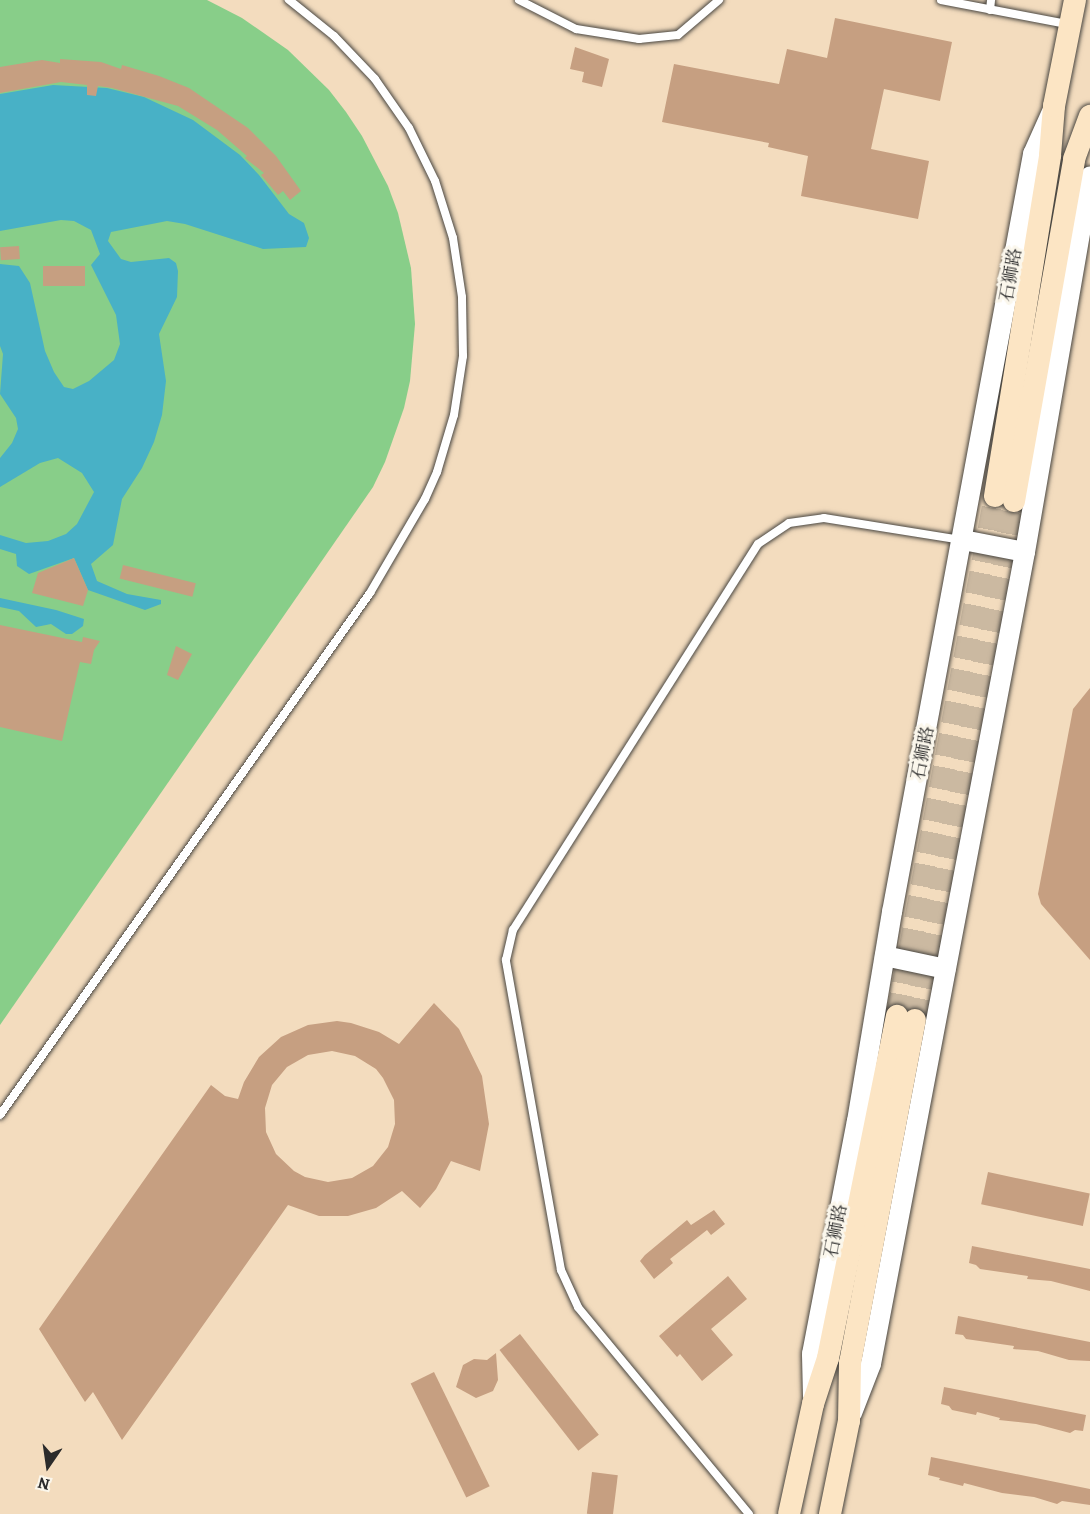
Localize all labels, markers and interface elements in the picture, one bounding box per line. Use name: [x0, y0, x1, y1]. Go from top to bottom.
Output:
street label: 石狮路: [996, 247, 1026, 303]
street label: 石狮路: [907, 724, 939, 782]
street label: 石狮路: [820, 1202, 852, 1260]
north arrow: [18, 1436, 78, 1496]
text: N: [36, 1472, 52, 1496]

